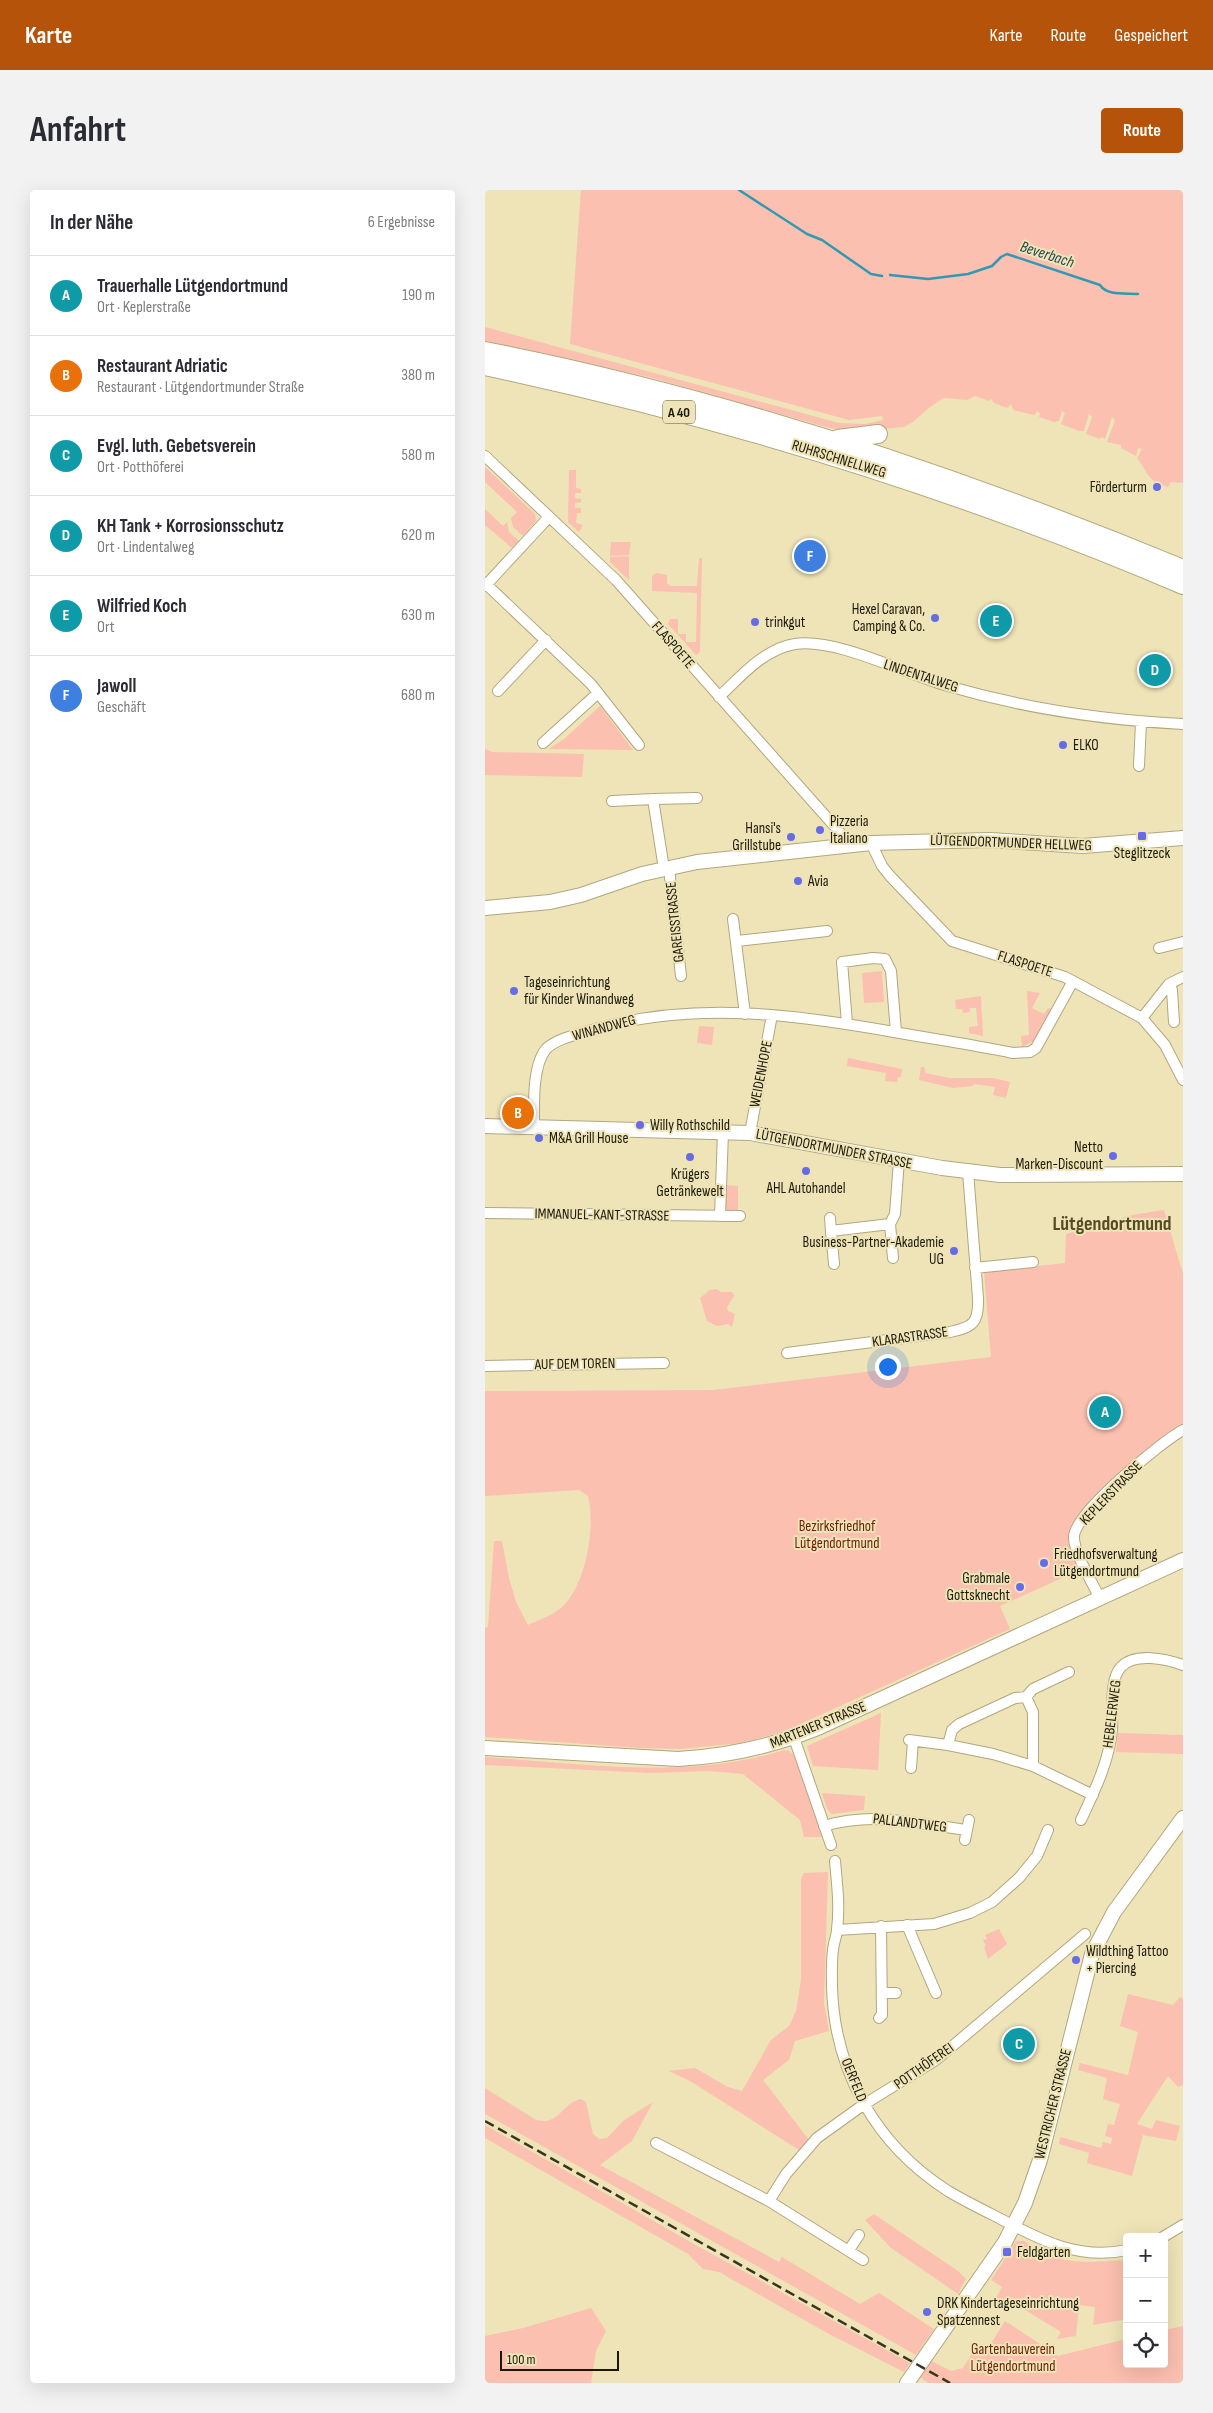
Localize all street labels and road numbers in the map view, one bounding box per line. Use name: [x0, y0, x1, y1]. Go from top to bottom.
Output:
road number: A 40: [663, 400, 695, 423]
street label: RUHRSCHNELLWEG: [789, 436, 889, 482]
street label: FLASPOETE: [647, 617, 699, 673]
street label: LINDENTALWEG: [881, 655, 961, 697]
street label: LÜTGENDORTMUNDER HELLWEG: [930, 831, 1092, 855]
street label: GAREISSTRASSE: [661, 881, 689, 963]
street label: FLASPOETE: [995, 946, 1055, 982]
street label: WINANDWEG: [570, 1010, 638, 1046]
street label: WEIDENHOPE: [745, 1039, 777, 1109]
street label: LÜTGENDORTMUNDER STRASSE: [754, 1125, 914, 1173]
street label: IMMANUEL-KANT-STRASSE: [534, 1204, 670, 1226]
street label: KLARASTRASSE: [871, 1322, 949, 1352]
street label: AUF DEM TOREN: [533, 1354, 616, 1374]
street label: KEPLERSTRASSE: [1076, 1457, 1146, 1529]
street label: HEBELERWEG: [1098, 1679, 1126, 1749]
street label: MARTENER STRASSE: [767, 1697, 869, 1753]
street label: PALLANDTWEG: [872, 1809, 948, 1837]
street label: POTTHÖFEREI: [890, 2038, 958, 2094]
street label: WESTRICHER STRASSE: [1030, 2047, 1076, 2161]
street label: OERFELD: [837, 2055, 871, 2105]

